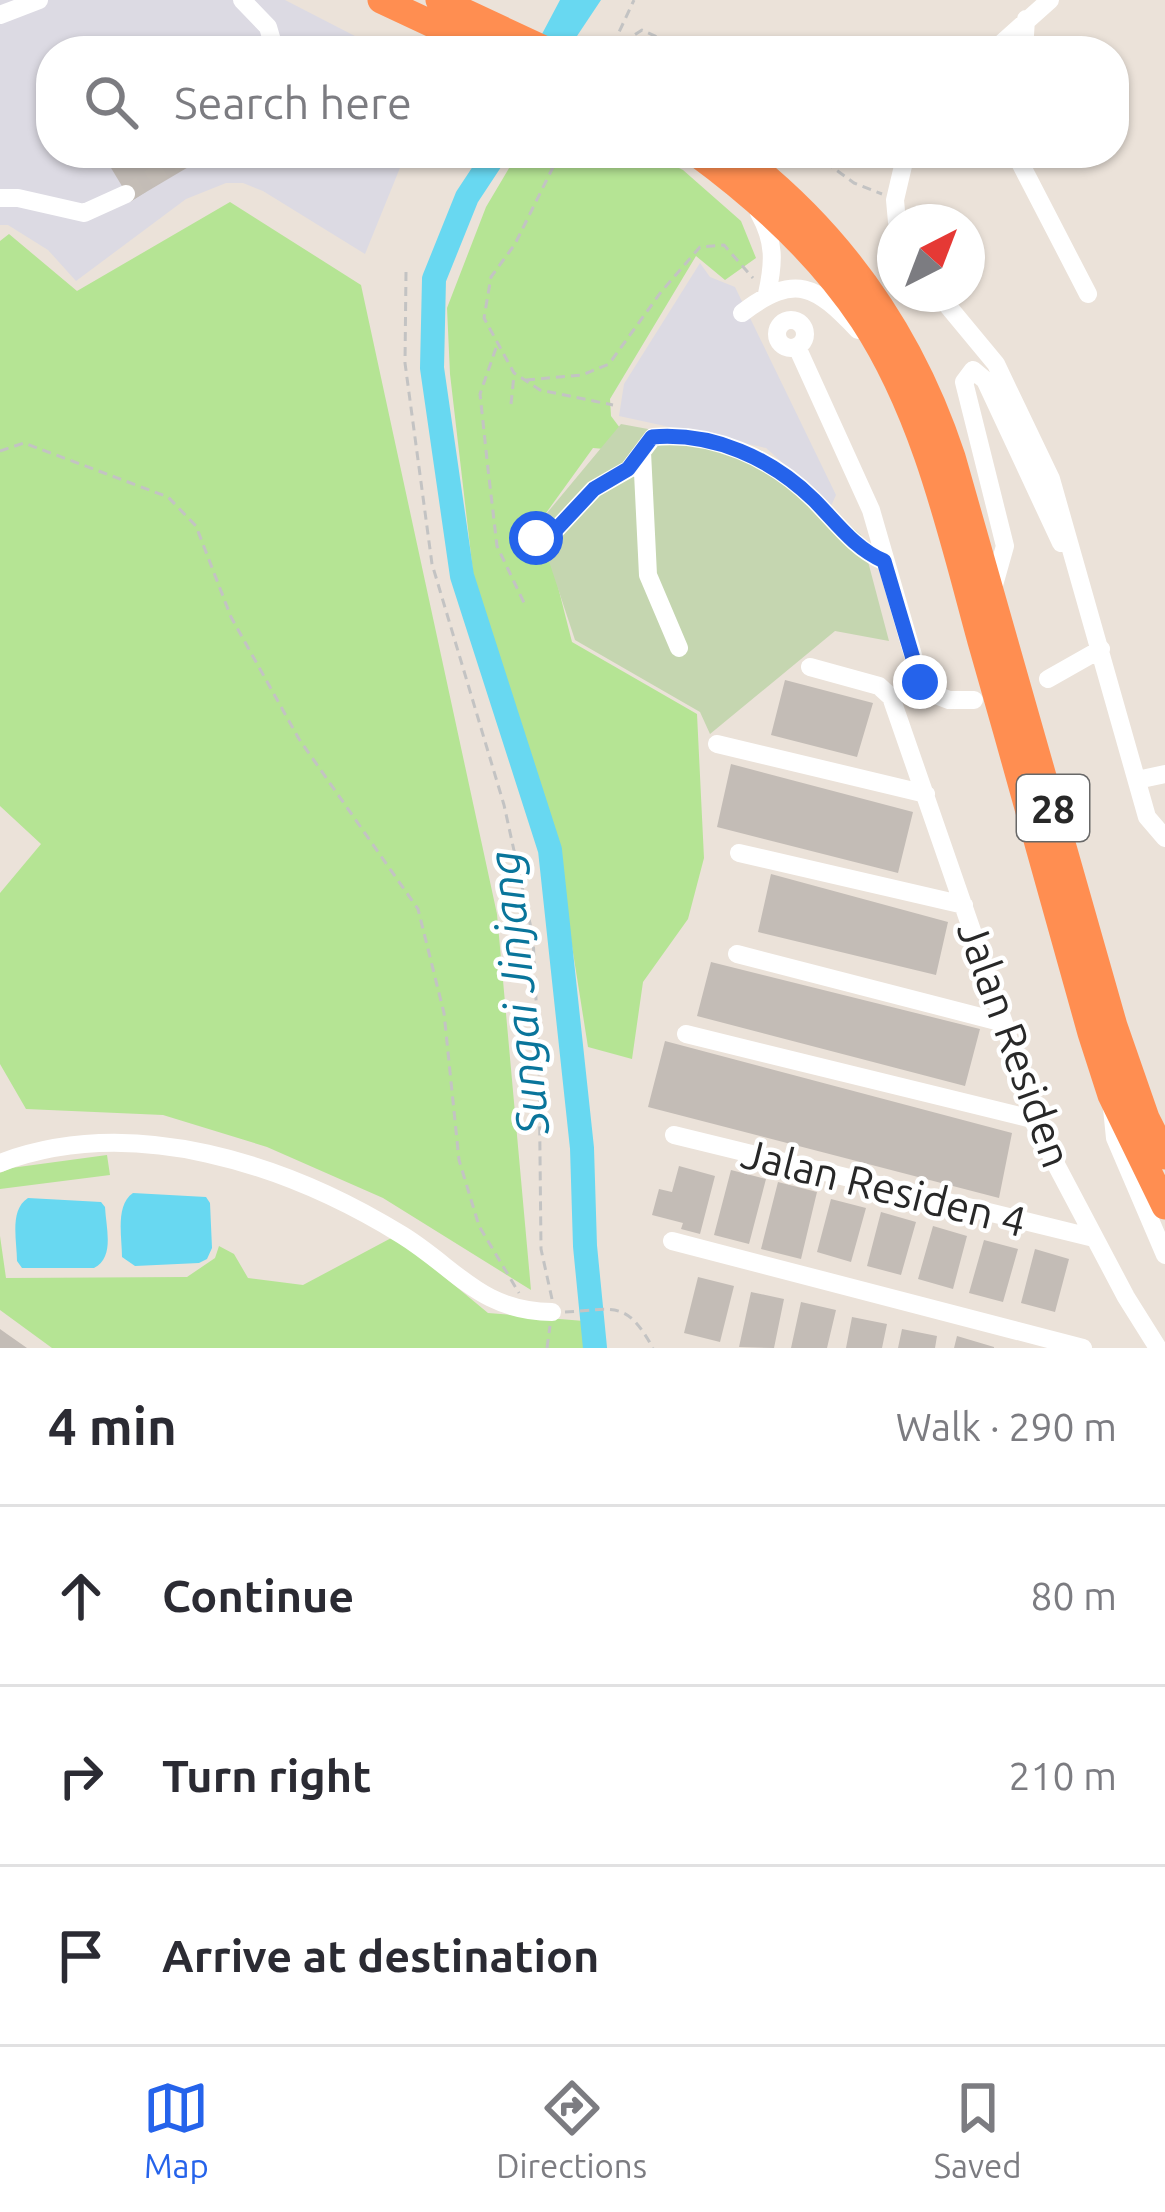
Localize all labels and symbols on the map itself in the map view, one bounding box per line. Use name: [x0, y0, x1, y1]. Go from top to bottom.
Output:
north arrow: [877, 204, 985, 312]
route start: [509, 511, 563, 565]
route end: [893, 655, 947, 709]
road number: 28: [1017, 775, 1089, 841]
water label: Sungai Jinjang: [478, 849, 558, 1138]
street label: Jalan Residen: [949, 915, 1081, 1173]
street label: Jalan Residen 4: [737, 1129, 1031, 1245]

